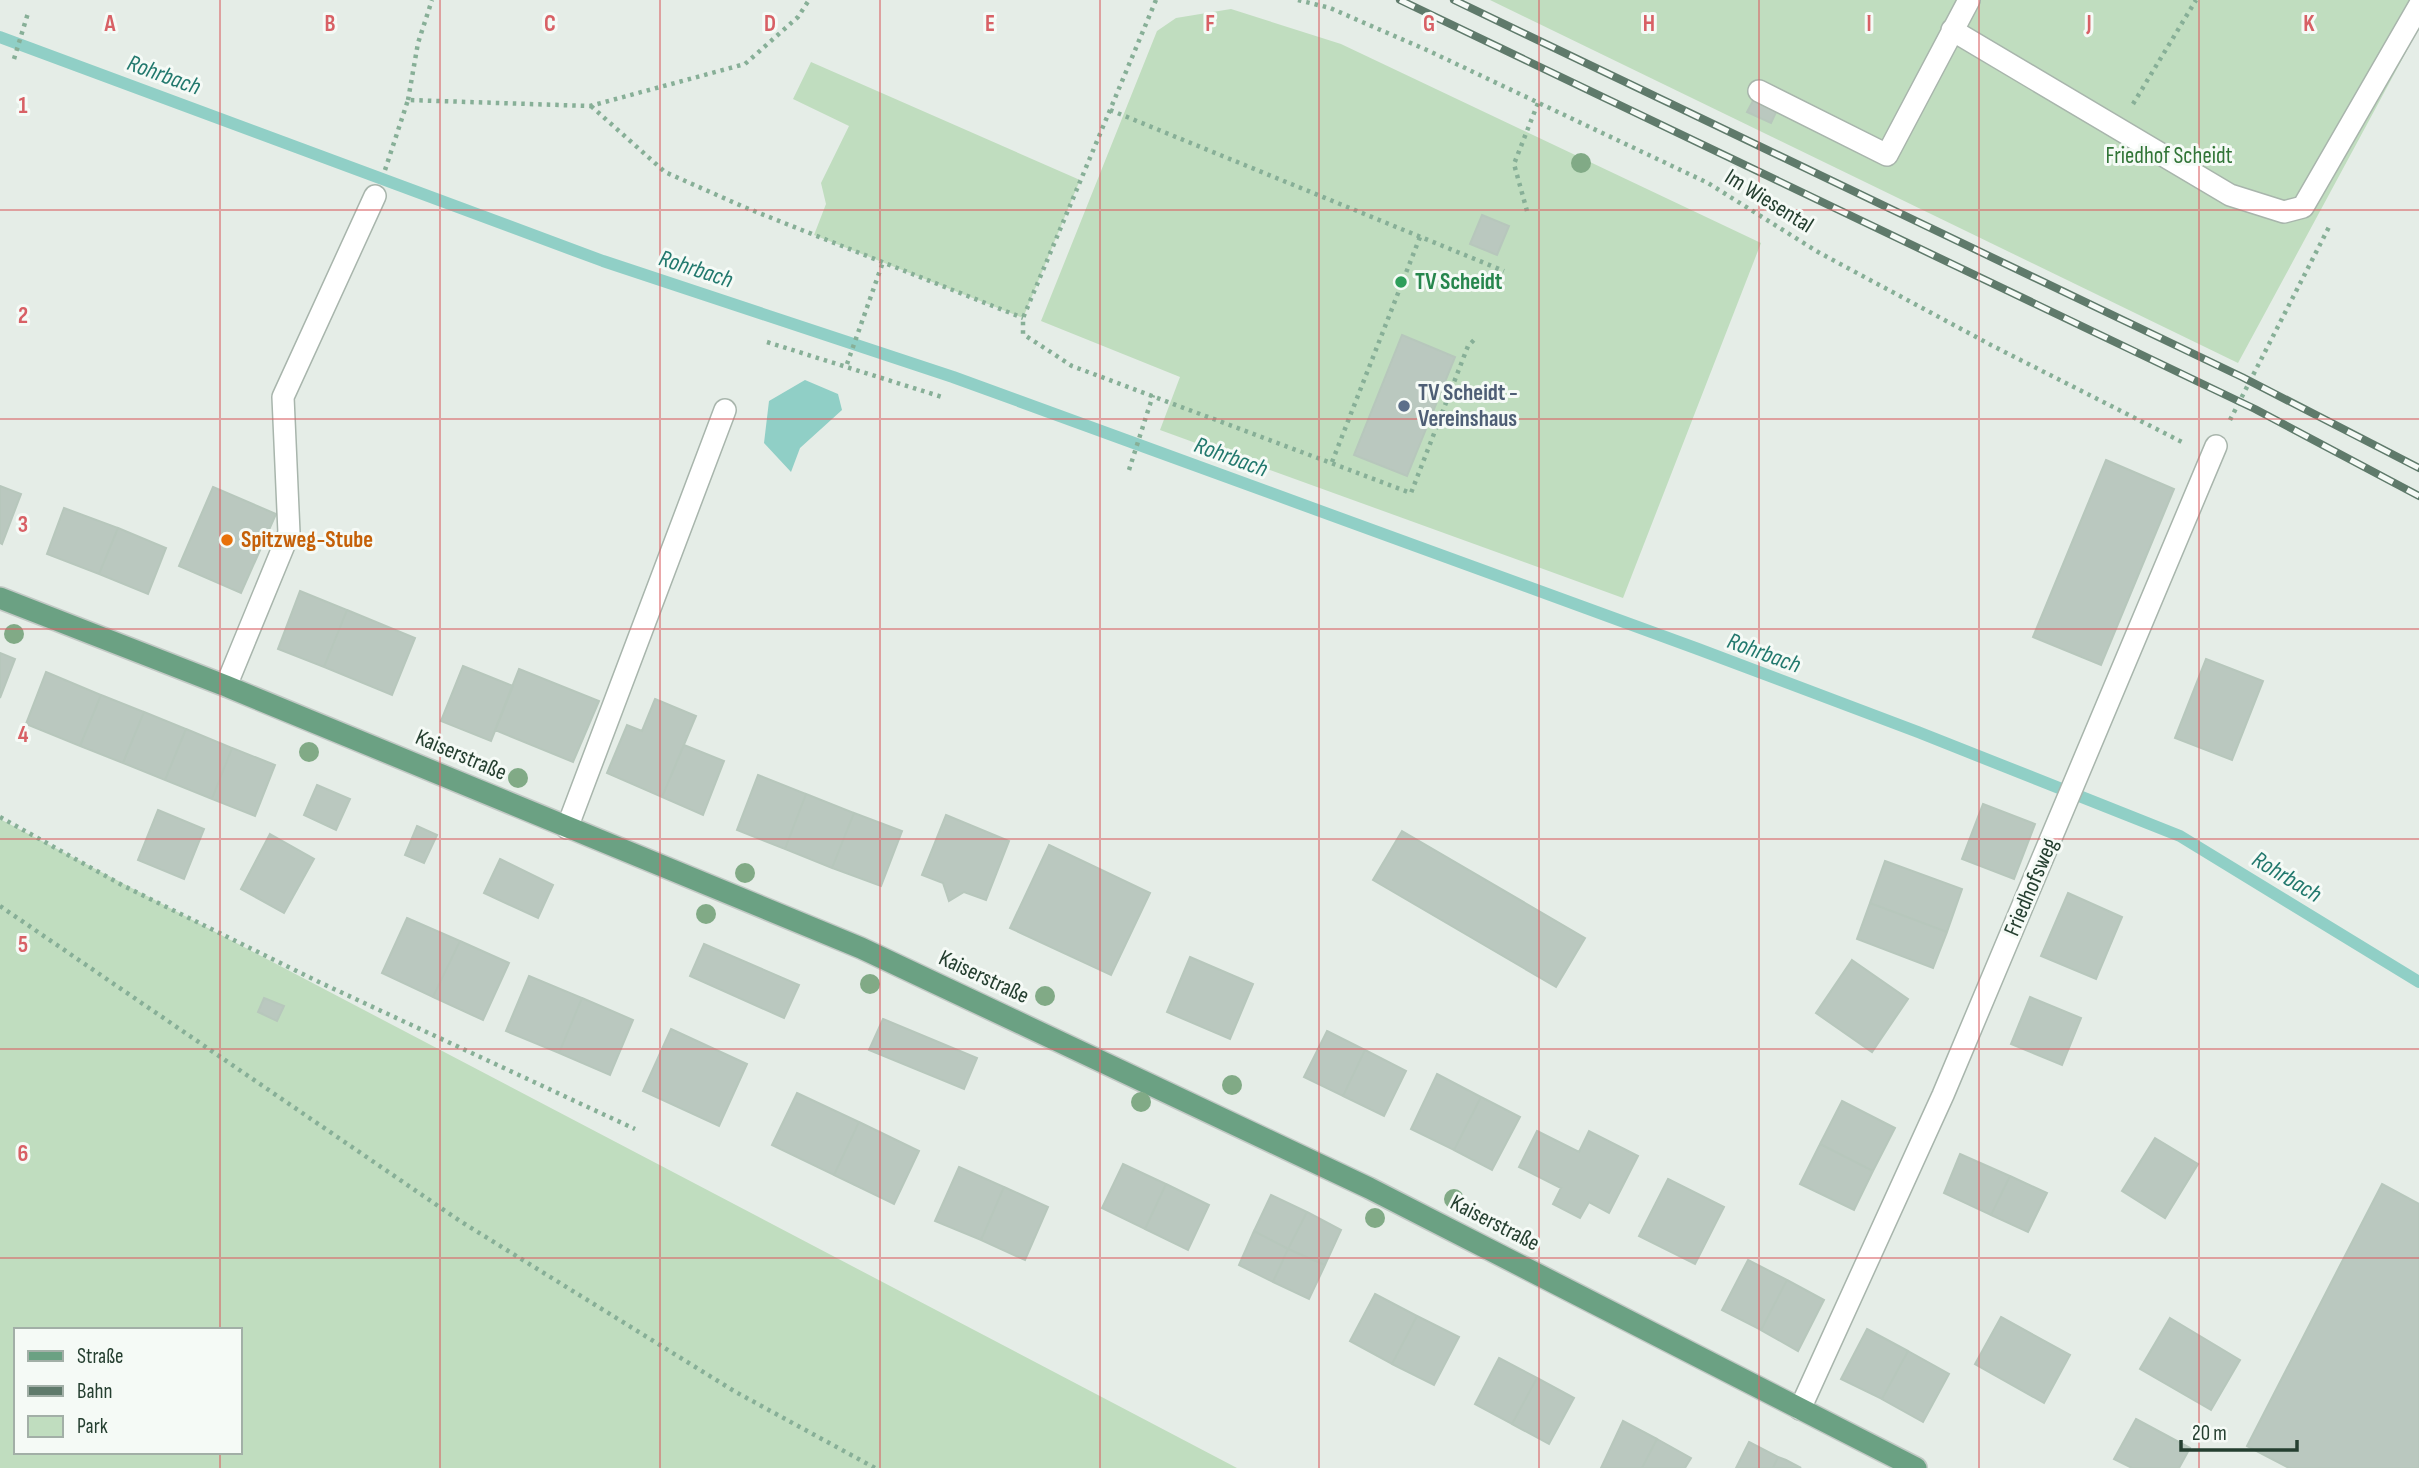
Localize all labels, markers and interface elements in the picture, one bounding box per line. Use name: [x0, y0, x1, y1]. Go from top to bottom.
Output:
text: A: [104, 10, 117, 38]
text: B: [325, 10, 336, 38]
text: C: [544, 10, 556, 38]
text: D: [764, 10, 776, 38]
text: E: [985, 10, 995, 38]
text: F: [1205, 10, 1215, 38]
text: G: [1423, 10, 1435, 38]
text: H: [1643, 10, 1655, 38]
text: I: [1866, 10, 1872, 38]
text: J: [2085, 10, 2092, 38]
text: K: [2303, 10, 2315, 38]
water label: Rohrbach: [123, 48, 205, 102]
text: 1: [18, 92, 28, 120]
park label: Friedhof Scheidt: [2105, 142, 2233, 170]
street label: Im Wiesental: [1720, 163, 1818, 239]
water label: Rohrbach: [655, 243, 737, 295]
place label: TV Scheidt: [1415, 268, 1503, 296]
marker: TV Scheidt: [1393, 274, 1409, 290]
text: 2: [18, 302, 28, 330]
place label: TV Scheidt - Vereinshaus: [1418, 379, 1518, 433]
marker: TV Scheidt - Vereinshaus: [1396, 398, 1412, 414]
water label: Rohrbach: [1190, 430, 1272, 484]
text: 3: [18, 511, 28, 539]
place label: Spitzweg-Stube: [241, 526, 373, 554]
marker: Spitzweg-Stube: [219, 532, 235, 548]
water label: Rohrbach: [1723, 626, 1805, 680]
text: 4: [18, 721, 29, 749]
street label: Kaiserstraße: [411, 723, 511, 787]
street label: Friedhofsweg: [1998, 834, 2064, 940]
water label: Rohrbach: [2247, 845, 2327, 909]
text: 5: [18, 931, 28, 959]
street label: Kaiserstraße: [934, 944, 1034, 1010]
text: 6: [18, 1140, 28, 1168]
street label: Kaiserstraße: [1446, 1189, 1544, 1257]
legend: [14, 1328, 242, 1454]
text: Straße: [77, 1344, 123, 1369]
text: Bahn: [77, 1379, 112, 1404]
scale bar: [2181, 1408, 2296, 1452]
text: Park: [77, 1414, 108, 1439]
text: 20 m: [2192, 1421, 2227, 1446]

